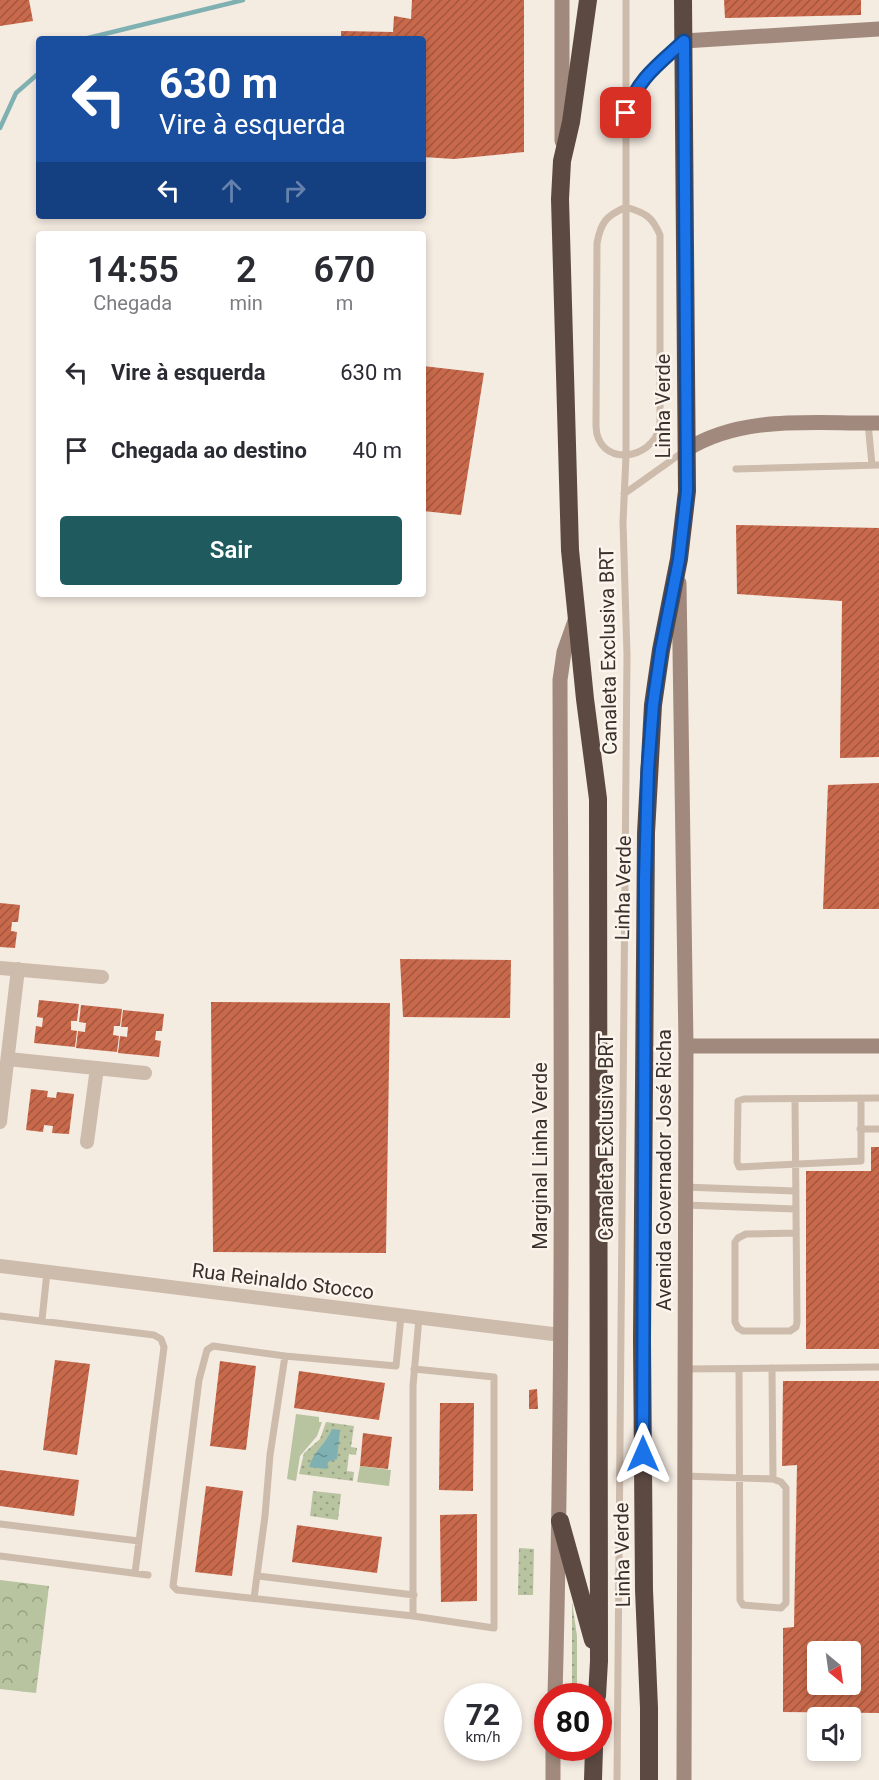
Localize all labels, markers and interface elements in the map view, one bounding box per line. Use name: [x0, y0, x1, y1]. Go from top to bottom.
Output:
text: 630 m: [159, 59, 278, 108]
icon: left: [60, 60, 138, 138]
pin: [600, 87, 651, 138]
icon: arrive: [609, 96, 642, 129]
text: Vire à esquerda: [159, 109, 346, 141]
icon: left: [152, 174, 185, 207]
icon: ahead: [215, 174, 248, 207]
icon: right: [278, 174, 311, 207]
text: 14:55: [87, 249, 179, 291]
text: 2: [236, 249, 256, 291]
text: 670: [314, 249, 375, 291]
text: Chegada: [93, 291, 172, 315]
text: min: [229, 291, 263, 315]
text: m: [336, 291, 353, 315]
street label: Linha Verde: [651, 354, 675, 458]
icon: left: [60, 356, 93, 389]
text: Vire à esquerda: [111, 360, 265, 385]
text: 630 m: [340, 360, 402, 385]
icon: arrive: [60, 434, 93, 467]
text: Chegada ao destino: [111, 438, 307, 463]
text: 40 m: [353, 438, 402, 463]
button: Sair: [60, 516, 402, 585]
street label: Canaleta Exclusiva BRT: [594, 547, 622, 755]
street label: Linha Verde: [610, 835, 636, 941]
street label: Avenida Governador José Richa: [652, 1029, 676, 1311]
street label: Canaleta Exclusiva BRT: [594, 1033, 618, 1241]
street label: Marginal Linha Verde: [528, 1062, 552, 1250]
street label: Rua Reinaldo Stocco: [191, 1258, 375, 1304]
position arrow: [611, 1422, 675, 1486]
street label: Linha Verde: [609, 1502, 635, 1608]
north arrow: [807, 1641, 861, 1695]
map controls: [807, 1641, 861, 1761]
speed limit sign: 80: [534, 1683, 612, 1761]
text: 72: [466, 1697, 500, 1732]
button: sound: [807, 1707, 861, 1761]
text: km/h: [465, 1728, 501, 1746]

